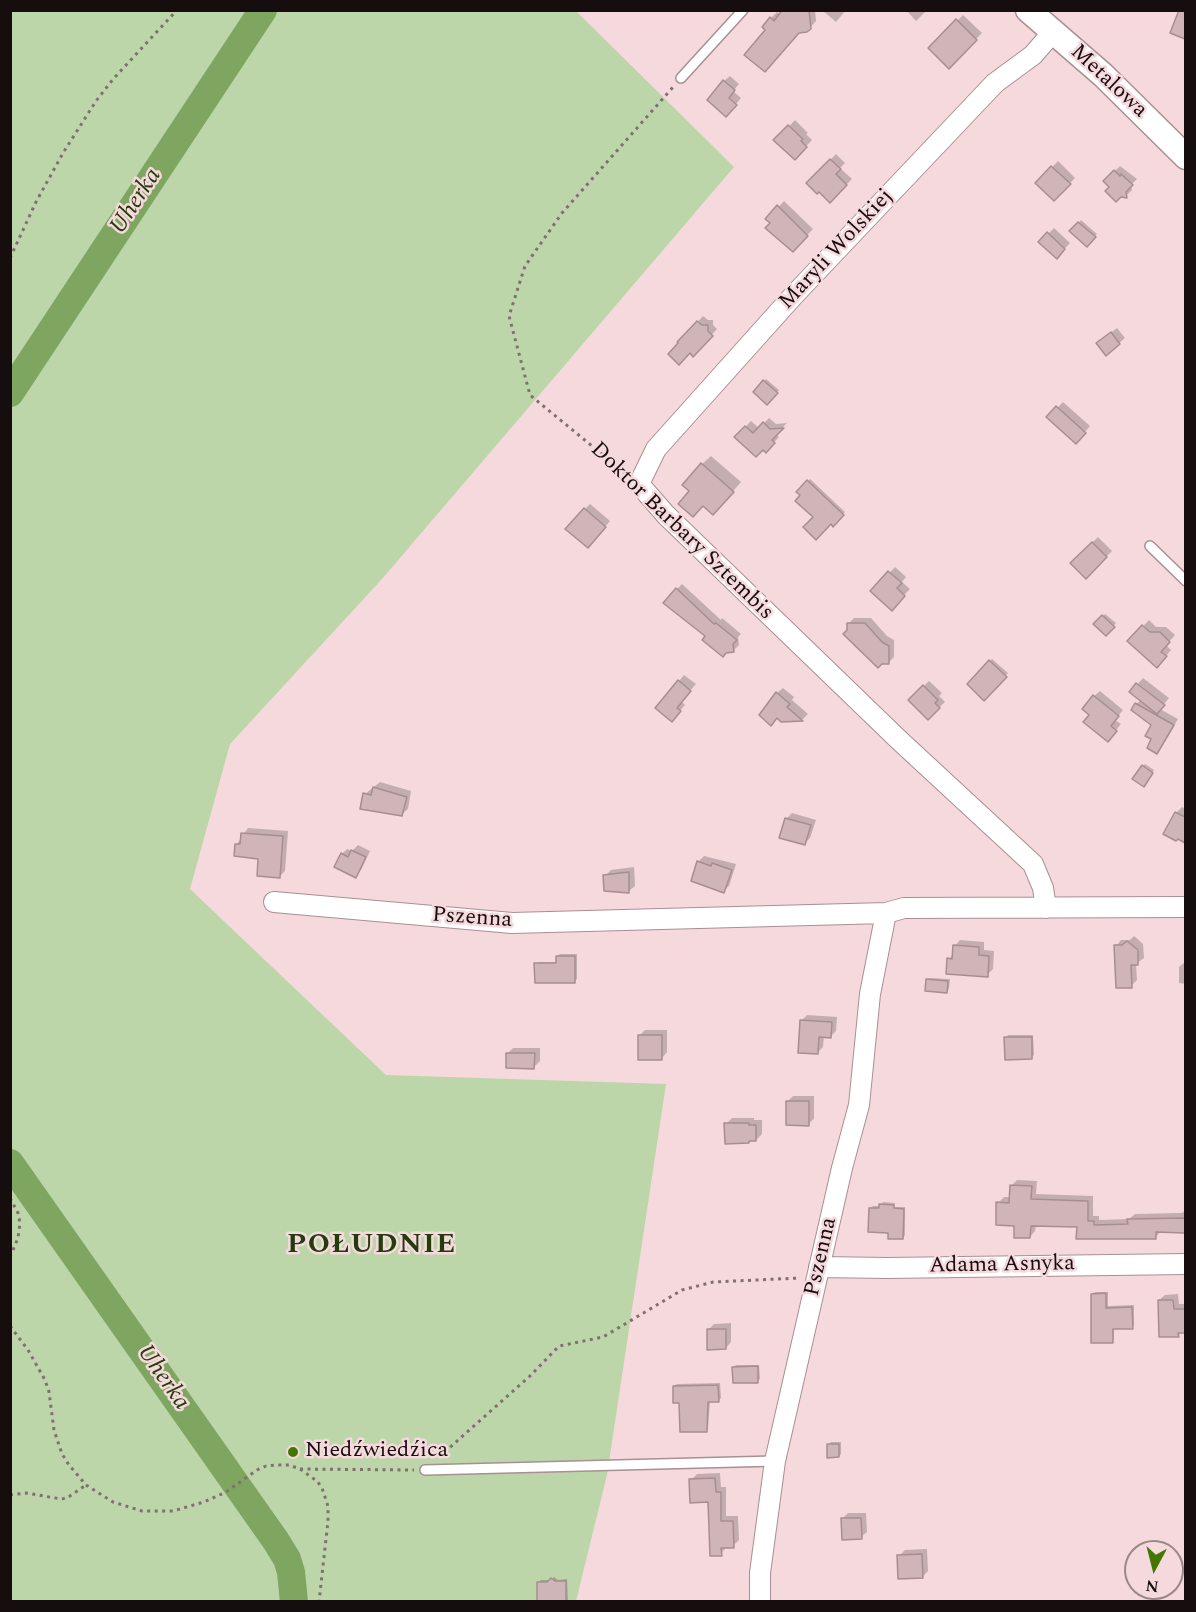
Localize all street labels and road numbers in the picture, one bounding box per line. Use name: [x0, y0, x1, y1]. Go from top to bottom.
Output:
street label: Metalowa: [1064, 40, 1152, 124]
street label: Maryli Wolskiej: [774, 184, 900, 316]
street label: Doktor Barbary Sztembis: [584, 437, 778, 627]
street label: Pszenna: [431, 903, 513, 935]
street label: Pszenna: [800, 1215, 844, 1299]
street label: Adama Asnyka: [929, 1252, 1075, 1280]

